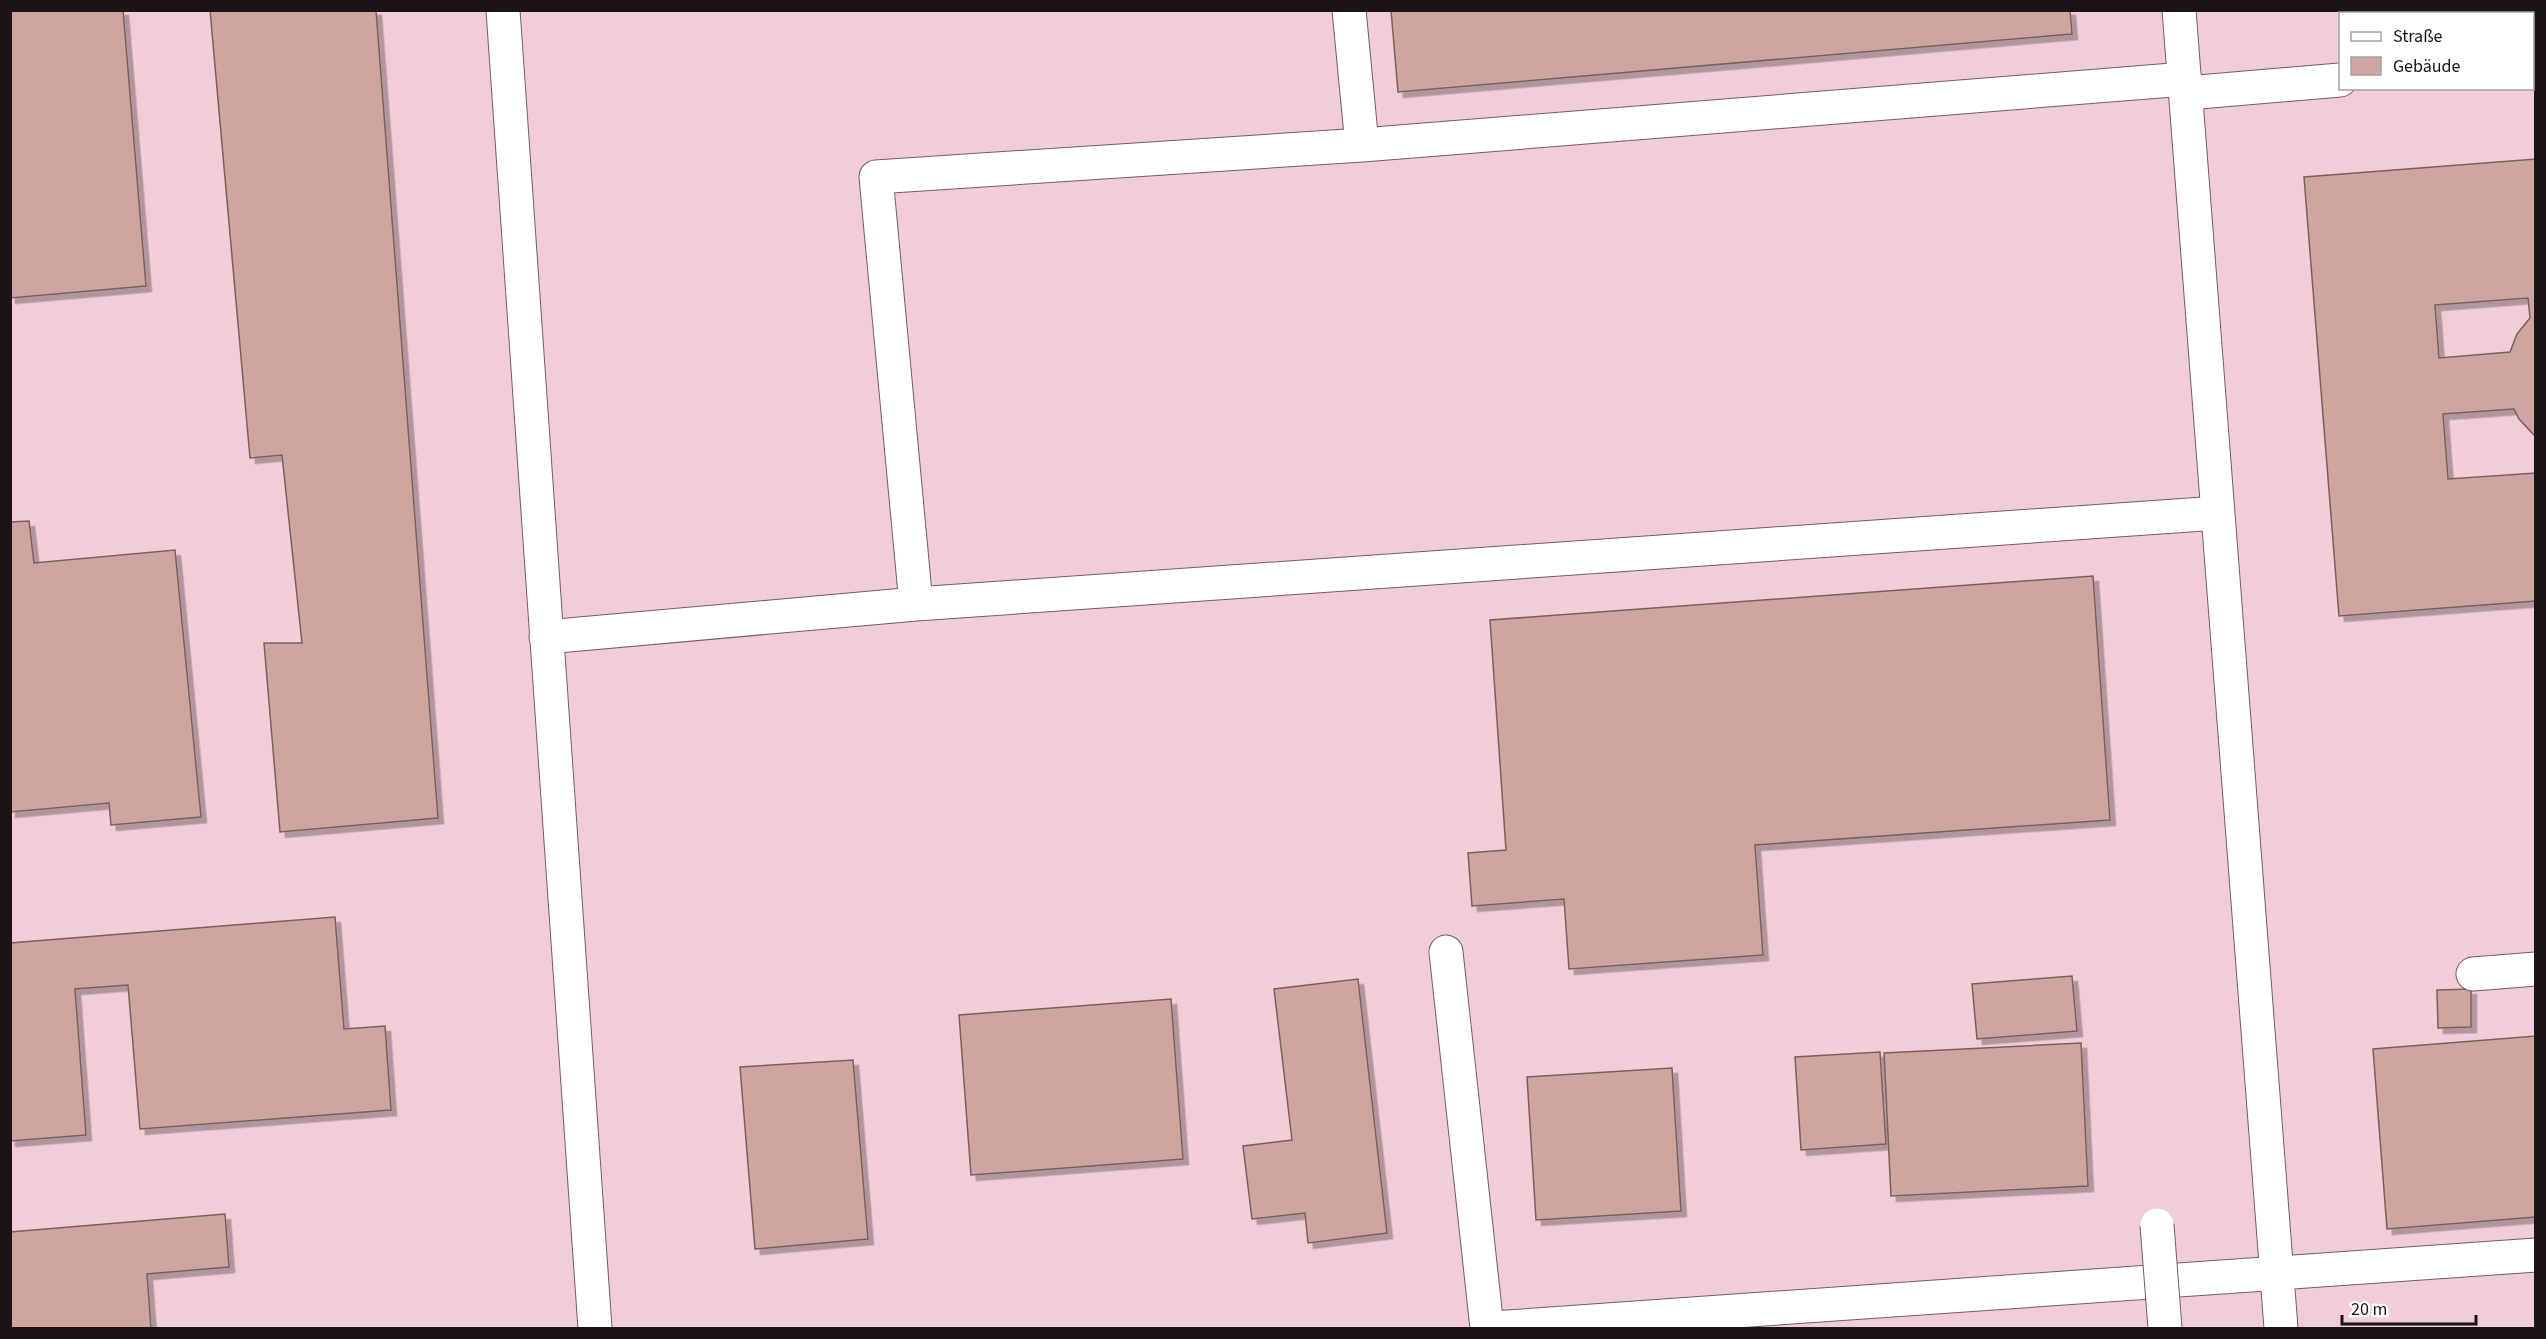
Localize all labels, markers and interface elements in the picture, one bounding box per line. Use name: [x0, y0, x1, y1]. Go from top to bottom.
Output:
legend: [2339, 12, 2534, 90]
text: Straße: [2393, 24, 2443, 49]
text: Gebäude: [2393, 54, 2461, 79]
scale bar: [2342, 1288, 2476, 1326]
text: 20 m: [2351, 1297, 2387, 1322]

